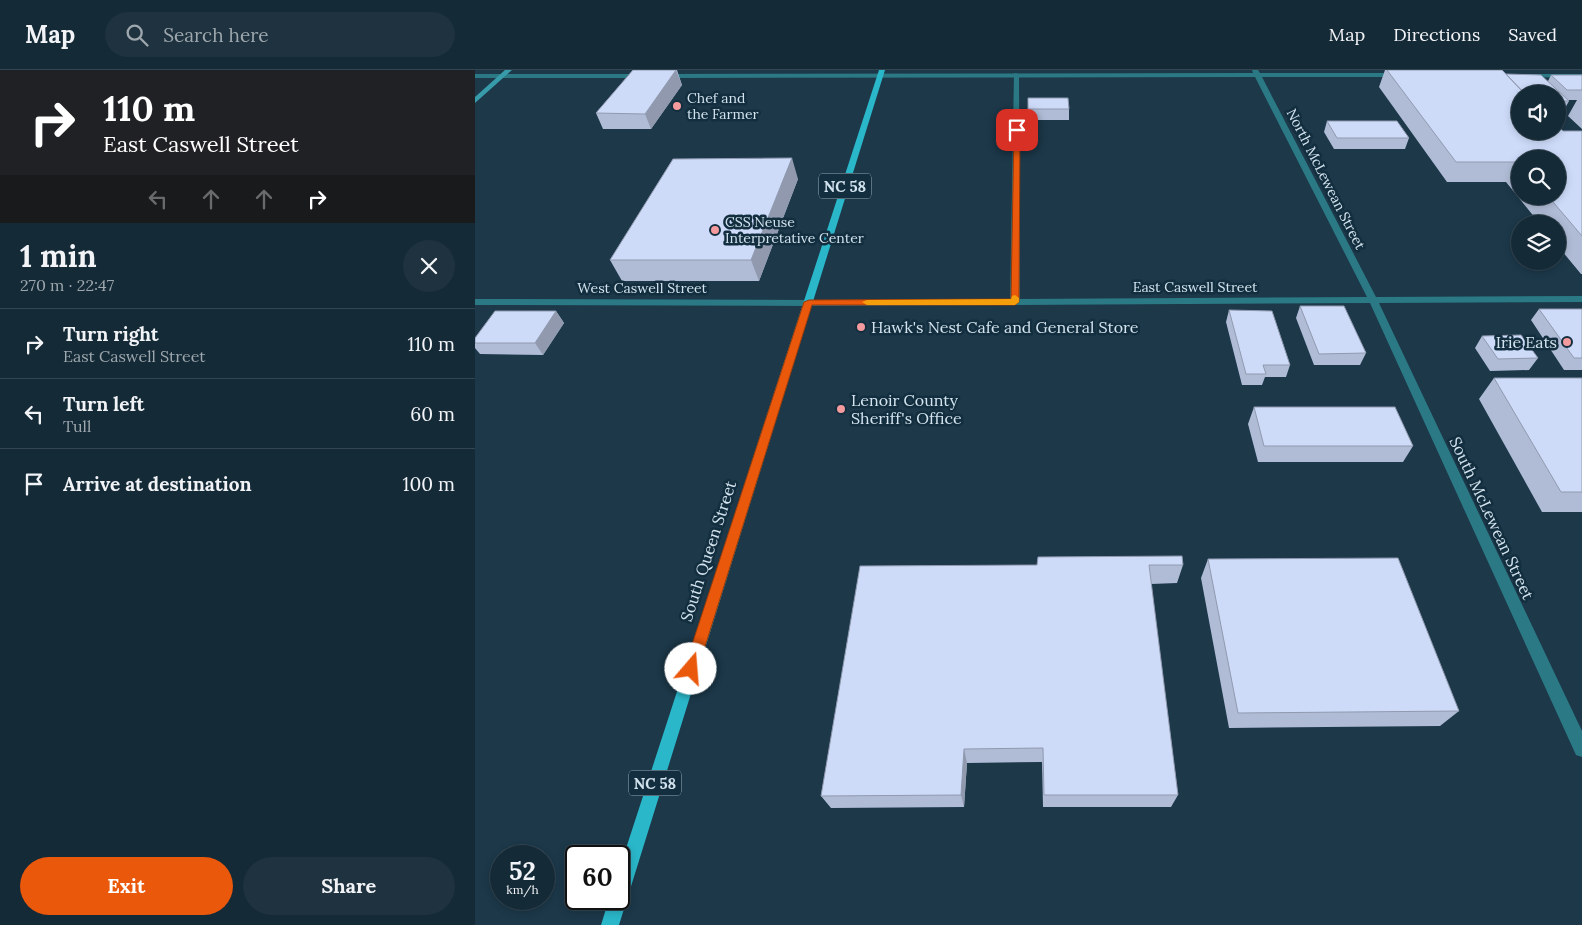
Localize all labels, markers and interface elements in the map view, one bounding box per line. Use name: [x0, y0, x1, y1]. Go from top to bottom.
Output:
search box: [105, 12, 455, 57]
text: Map: [25, 19, 75, 50]
icon: search: [123, 21, 151, 49]
text: Search here: [163, 23, 269, 47]
text: Map: [1329, 23, 1365, 46]
text: Directions: [1393, 23, 1480, 46]
text: Saved: [1508, 23, 1557, 46]
map controls: [1511, 85, 1566, 270]
button: sound: [1511, 85, 1566, 140]
text: 110 m: [103, 86, 195, 131]
place label: Chef and the Farmer: [687, 89, 759, 123]
icon: right: [20, 90, 85, 155]
marker: Chef and the Farmer: [671, 100, 683, 112]
street label: North McLewean Street: [1283, 106, 1370, 253]
pin: [996, 109, 1038, 151]
icon: arrive: [1003, 116, 1031, 144]
text: East Caswell Street: [103, 130, 299, 158]
button: search: [1511, 150, 1566, 205]
road number: NC 58: [819, 174, 871, 198]
icon: left: [144, 185, 172, 213]
icon: ahead: [197, 185, 225, 213]
icon: ahead: [250, 185, 278, 213]
icon: right: [303, 185, 331, 213]
place label: CSS Neuse Interpretative Center: [725, 213, 864, 247]
button: layers: [1511, 215, 1566, 270]
marker: CSS Neuse Interpretative Center: [709, 224, 721, 236]
text: 1 min: [20, 237, 97, 275]
button: close: [403, 240, 455, 292]
text: 270 m · 22:47: [20, 275, 114, 295]
street label: East Caswell Street: [1133, 278, 1258, 296]
street label: West Caswell Street: [577, 279, 707, 297]
place label: Hawk's Nest Cafe and General Store: [871, 317, 1139, 337]
marker: Hawk's Nest Cafe and General Store: [855, 321, 867, 333]
text: Turn right: [63, 322, 159, 346]
icon: right: [20, 330, 48, 358]
text: 110 m: [407, 332, 455, 356]
place label: Irie Eats: [1496, 332, 1557, 352]
marker: Irie Eats: [1561, 336, 1573, 348]
text: East Caswell Street: [63, 346, 205, 366]
place label: Lenoir County Sheriff's Office: [851, 390, 962, 428]
text: Turn left: [63, 392, 144, 416]
icon: left: [20, 400, 48, 428]
text: 60 m: [410, 402, 455, 426]
marker: Lenoir County Sheriff's Office: [835, 403, 847, 415]
text: Tull: [63, 416, 91, 436]
street label: South McLewean Street: [1445, 433, 1539, 603]
icon: arrive: [20, 470, 48, 498]
text: Arrive at destination: [63, 472, 252, 496]
text: 100 m: [403, 472, 455, 496]
street label: South Queen Street: [676, 477, 740, 624]
position arrow: [664, 642, 716, 694]
road number: NC 58: [629, 770, 681, 796]
speed limit sign: 60: [565, 845, 630, 910]
text: 52: [509, 855, 536, 887]
button: Exit: [20, 857, 233, 915]
button: Share: [243, 857, 455, 915]
text: km/h: [506, 882, 539, 897]

